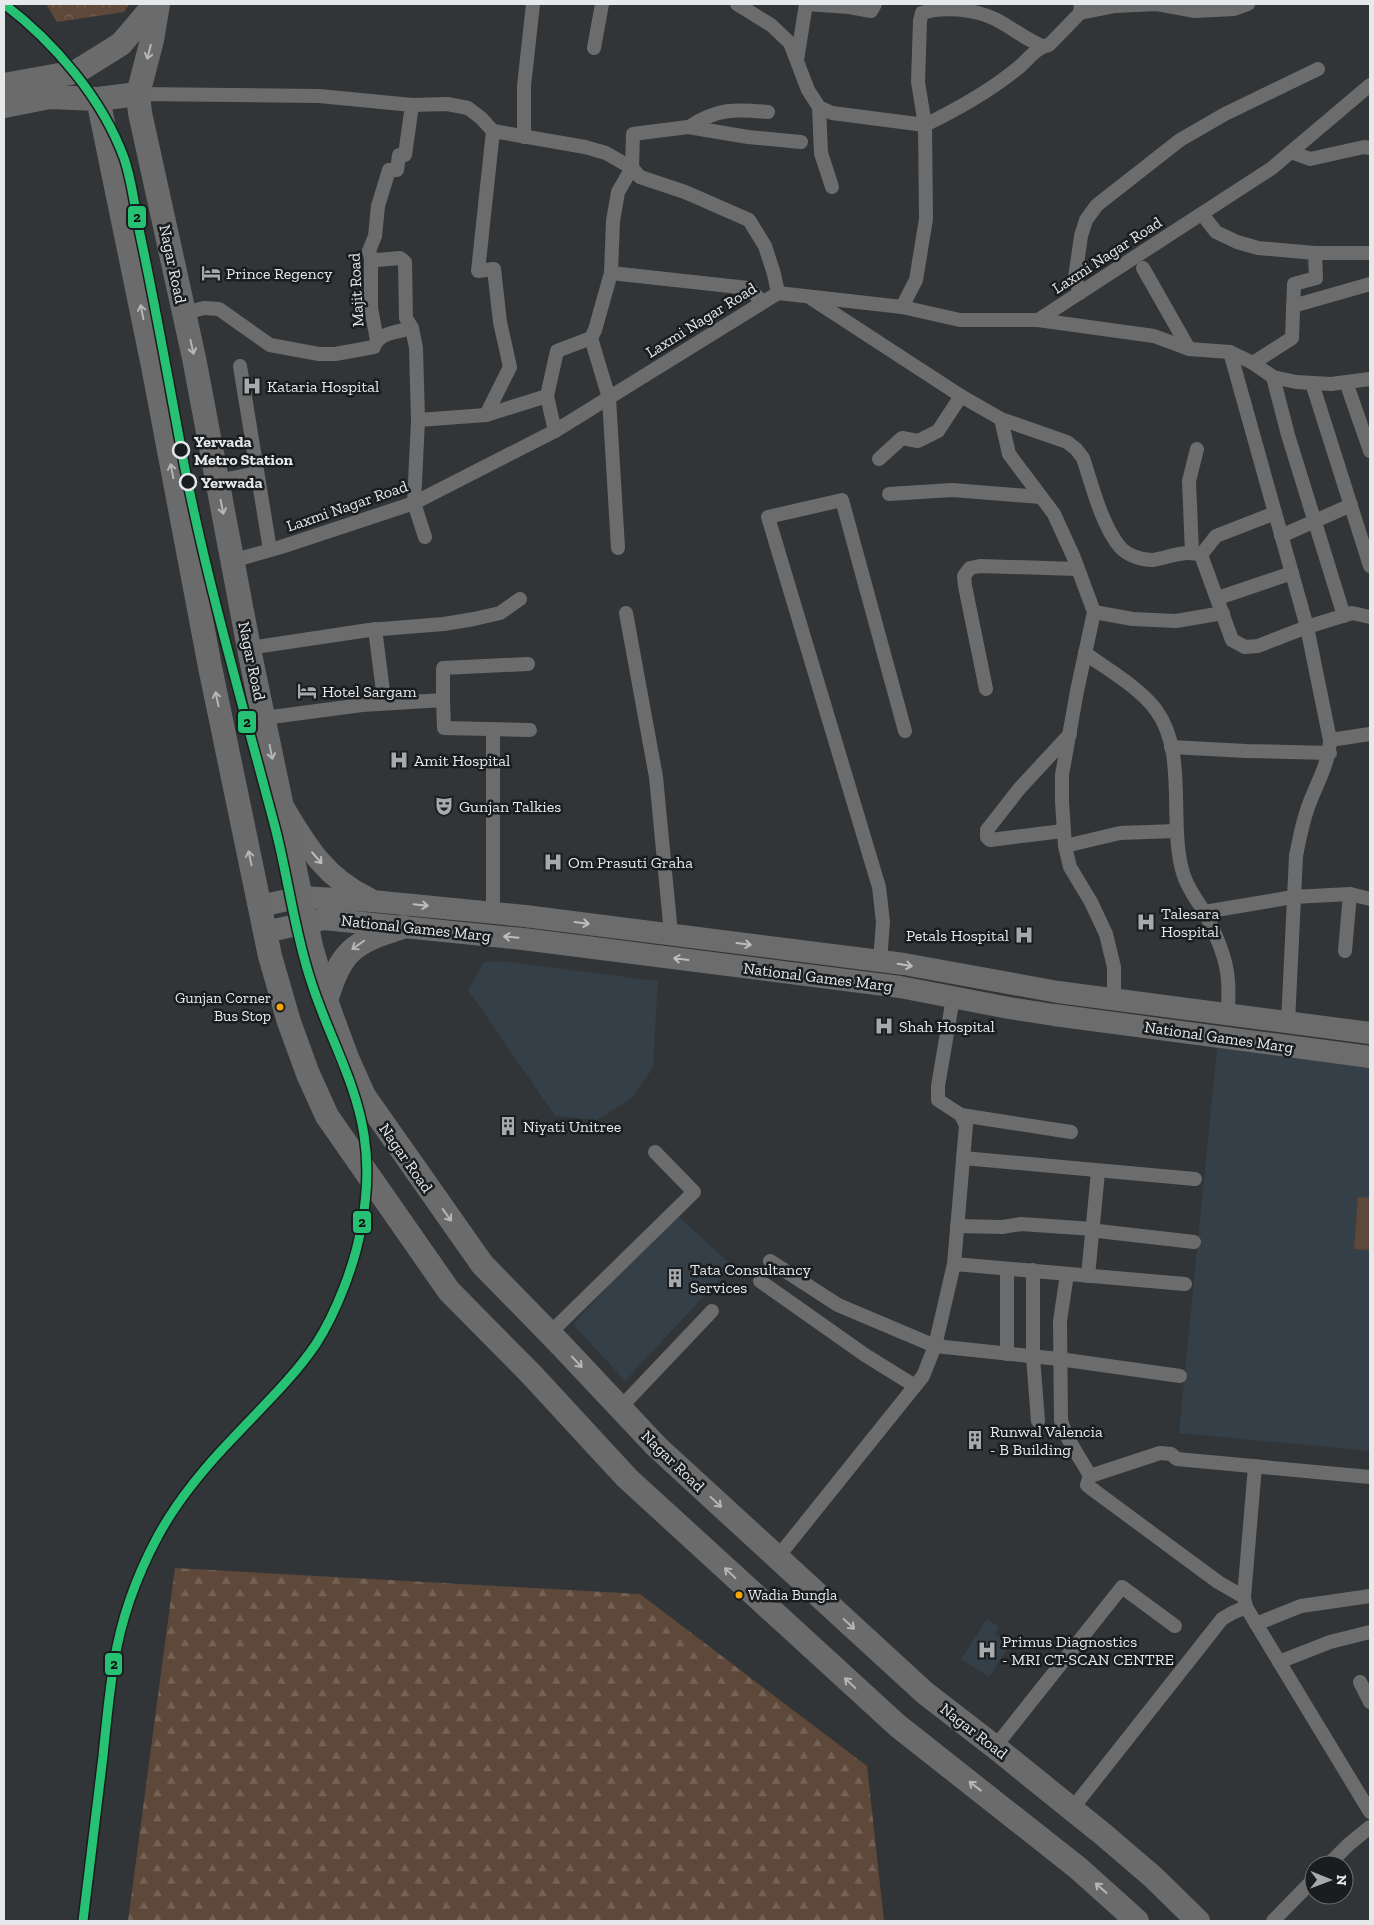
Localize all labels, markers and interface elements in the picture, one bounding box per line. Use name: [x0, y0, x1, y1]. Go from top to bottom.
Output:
one-way arrow: [144, 43, 154, 59]
line badge: 2: [127, 205, 147, 229]
text: 2: [133, 209, 141, 226]
street label: Laxmi Nagar Road: [1049, 212, 1165, 297]
street label: Nagar Road: [155, 223, 191, 305]
street label: Majit Road: [345, 252, 367, 328]
hotel icon: Prince Regency: [200, 262, 222, 284]
place label: Prince Regency: [226, 264, 333, 283]
street label: Laxmi Nagar Road: [642, 278, 760, 362]
one-way arrow: [136, 304, 146, 320]
one-way arrow: [187, 339, 197, 355]
hospital icon: Kataria Hospital: [241, 375, 263, 397]
place label: Kataria Hospital: [267, 377, 379, 396]
place label: Yervada Metro Station: [194, 432, 294, 469]
marker: Yervada Metro Station: [172, 441, 190, 459]
one-way arrow: [167, 464, 177, 480]
marker: Yerwada: [179, 473, 197, 491]
place label: Yerwada: [201, 473, 262, 492]
street label: Laxmi Nagar Road: [284, 476, 410, 536]
one-way arrow: [218, 498, 227, 514]
street label: Nagar Road: [234, 620, 270, 702]
hotel icon: Hotel Sargam: [296, 680, 318, 702]
place label: Hotel Sargam: [322, 682, 417, 701]
one-way arrow: [212, 692, 221, 708]
line badge: 2: [237, 710, 257, 734]
text: 2: [243, 714, 251, 731]
one-way arrow: [267, 743, 276, 759]
hospital icon: Amit Hospital: [388, 749, 410, 771]
place label: Amit Hospital: [414, 751, 510, 770]
theatre icon: Gunjan Talkies: [433, 795, 455, 817]
place label: Gunjan Talkies: [459, 797, 561, 816]
one-way arrow: [245, 851, 254, 867]
hospital icon: Om Prasuti Graha: [542, 851, 564, 873]
one-way arrow: [311, 852, 322, 865]
place label: Om Prasuti Graha: [568, 853, 693, 872]
one-way arrow: [413, 901, 429, 910]
place label: Talesara Hospital: [1161, 904, 1219, 941]
street label: National Games Marg: [340, 911, 492, 945]
hospital icon: Talesara Hospital: [1135, 911, 1157, 933]
one-way arrow: [574, 918, 590, 928]
hospital icon: Petals Hospital: [1013, 924, 1035, 946]
place label: Petals Hospital: [906, 926, 1009, 945]
one-way arrow: [504, 933, 520, 942]
one-way arrow: [735, 939, 751, 949]
one-way arrow: [351, 940, 365, 950]
one-way arrow: [673, 954, 689, 964]
street label: National Games Marg: [742, 958, 894, 996]
one-way arrow: [896, 960, 912, 970]
place label: Gunjan Corner Bus Stop: [175, 989, 271, 1025]
marker: Gunjan Corner Bus Stop: [275, 1002, 285, 1012]
hospital icon: Shah Hospital: [873, 1015, 895, 1037]
place label: Shah Hospital: [899, 1017, 995, 1036]
street label: National Games Marg: [1143, 1017, 1295, 1057]
building icon: Niyati Unitree: [497, 1115, 519, 1137]
place label: Niyati Unitree: [523, 1117, 621, 1136]
street label: Nagar Road: [375, 1120, 437, 1196]
one-way arrow: [442, 1208, 452, 1222]
line badge: 2: [352, 1210, 372, 1234]
text: 2: [358, 1214, 366, 1231]
place label: Tata Consultancy Services: [690, 1260, 812, 1297]
building icon: Tata Consultancy Services: [664, 1267, 686, 1289]
one-way arrow: [571, 1356, 583, 1369]
place label: Runwal Valencia - B Building: [990, 1422, 1103, 1459]
street label: Nagar Road: [638, 1426, 709, 1496]
building icon: Runwal Valencia - B Building: [964, 1429, 986, 1451]
one-way arrow: [710, 1496, 723, 1508]
one-way arrow: [724, 1567, 737, 1579]
place label: Wadia Bungla: [748, 1586, 837, 1604]
marker: Wadia Bungla: [734, 1590, 744, 1600]
one-way arrow: [842, 1618, 855, 1630]
place label: Primus Diagnostics - MRI CT-SCAN CENTRE: [1002, 1632, 1174, 1669]
hospital icon: Primus Diagnostics - MRI CT-SCAN CENTRE: [976, 1639, 998, 1661]
line badge: 2: [104, 1652, 123, 1676]
text: 2: [110, 1656, 118, 1673]
one-way arrow: [844, 1677, 856, 1689]
street label: Nagar Road: [937, 1699, 1012, 1763]
one-way arrow: [969, 1781, 982, 1792]
north arrow: [1304, 1855, 1354, 1905]
text: N: [1333, 1875, 1350, 1886]
one-way arrow: [1095, 1883, 1108, 1894]

